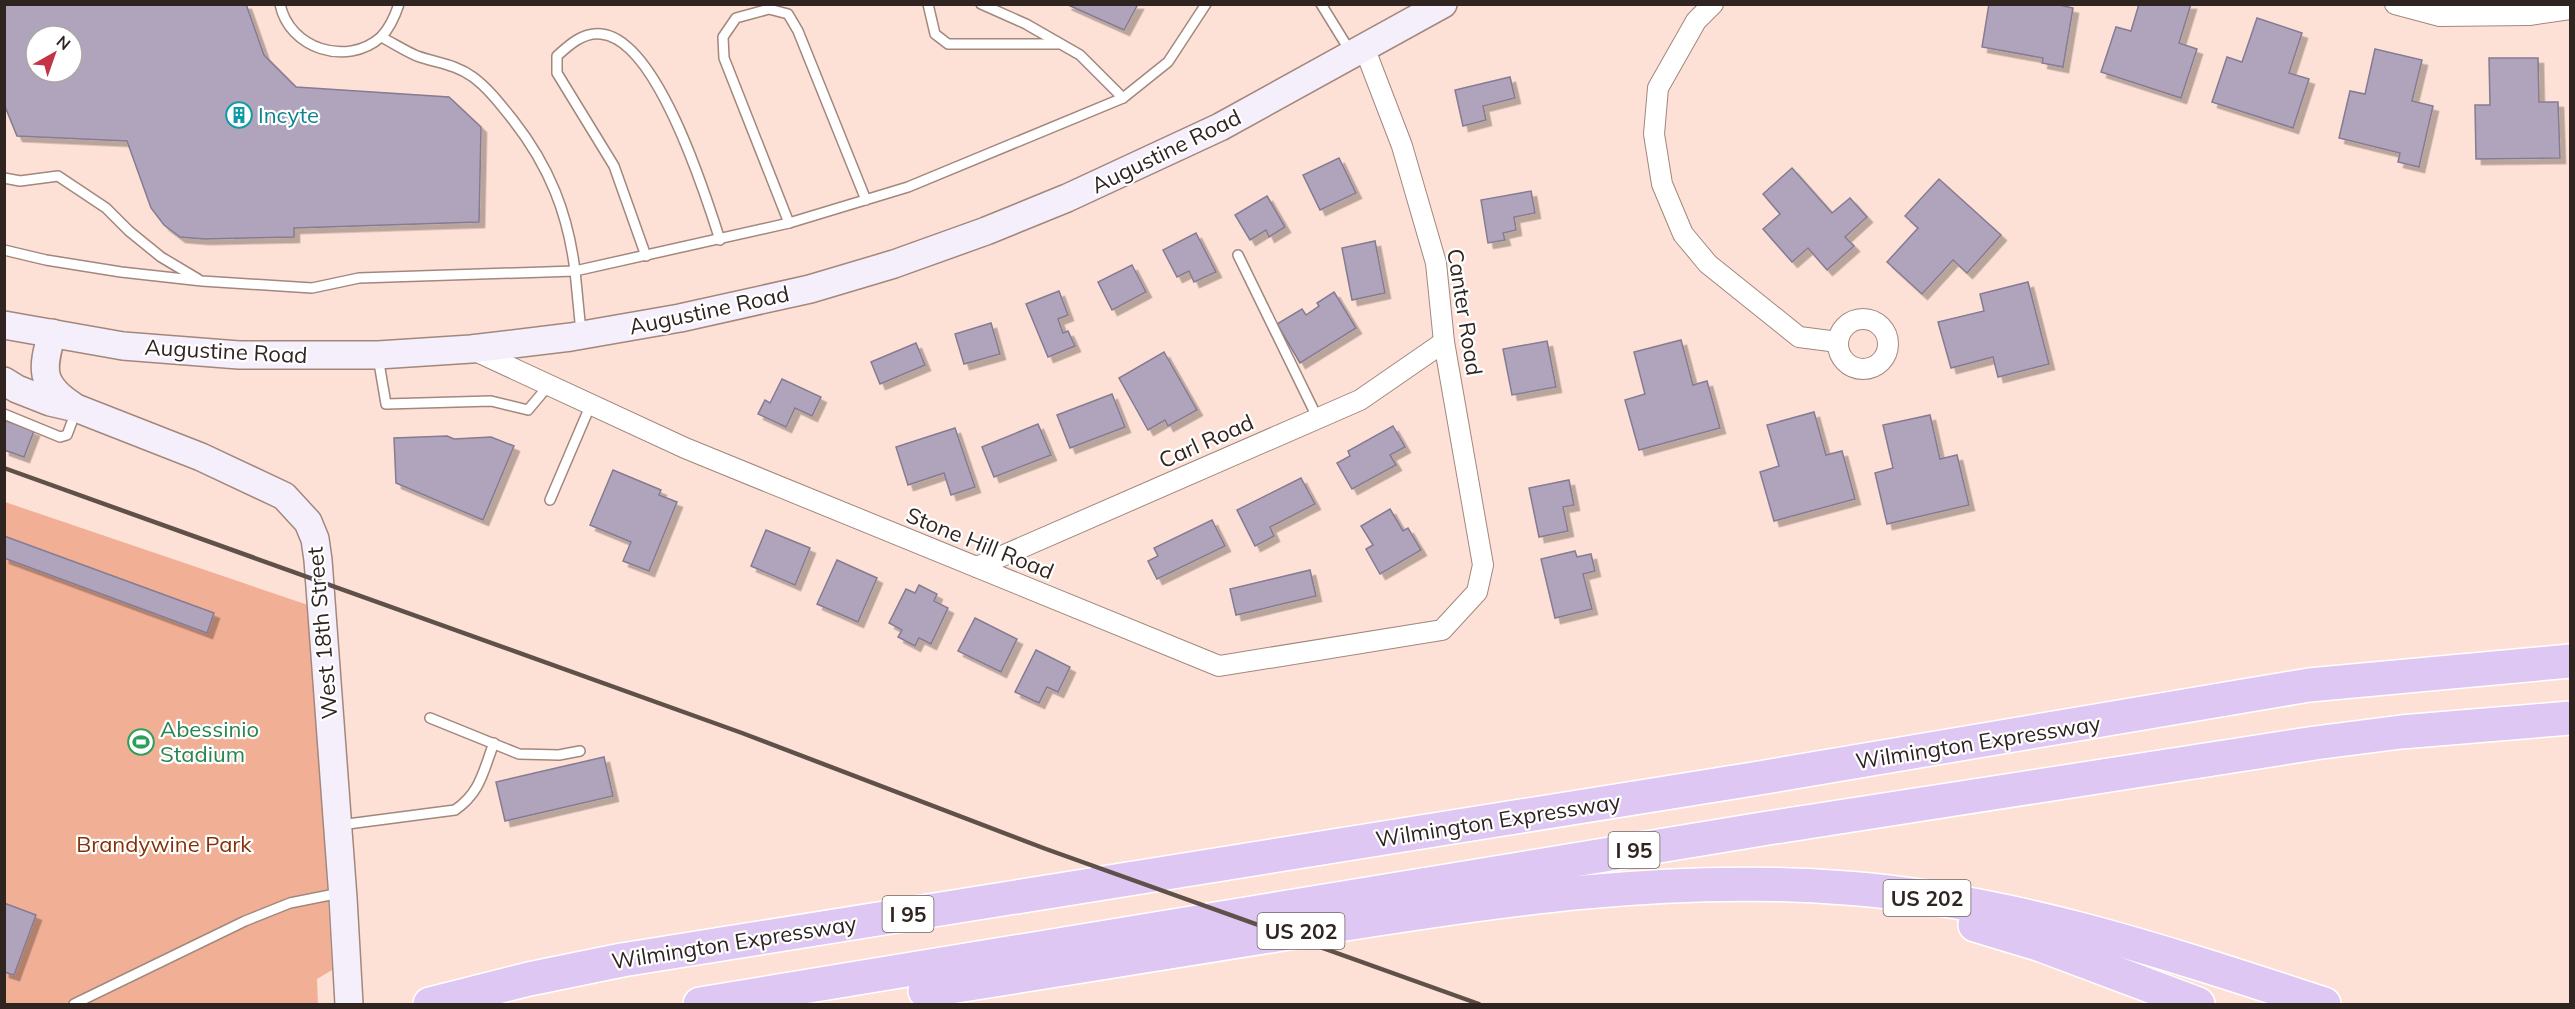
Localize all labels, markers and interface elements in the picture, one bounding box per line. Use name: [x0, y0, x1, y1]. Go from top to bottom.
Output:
north arrow: [24, 24, 84, 84]
text: N: [53, 31, 75, 54]
building icon: Incyte: [224, 100, 254, 130]
place label: Incyte: [258, 101, 319, 129]
street label: Augustine Road: [1087, 103, 1245, 199]
street label: Canter Road: [1441, 247, 1489, 377]
street label: Augustine Road: [626, 279, 792, 341]
street label: Augustine Road: [144, 333, 308, 369]
street label: Carl Road: [1154, 408, 1258, 474]
street label: Stone Hill Road: [902, 501, 1058, 585]
street label: West 18th Street: [300, 545, 343, 720]
street label: Wilmington Expressway: [1854, 709, 2103, 775]
place label: Abessinio Stadium: [160, 715, 259, 768]
sports icon: Abessinio Stadium: [126, 727, 156, 757]
street label: Wilmington Expressway: [1374, 787, 1623, 853]
park label: Brandywine Park: [76, 830, 252, 858]
road number: I 95: [1608, 832, 1660, 868]
road number: US 202: [1884, 880, 1970, 916]
road number: I 95: [882, 896, 934, 932]
street label: Wilmington Expressway: [610, 909, 859, 975]
road number: US 202: [1258, 913, 1344, 949]

